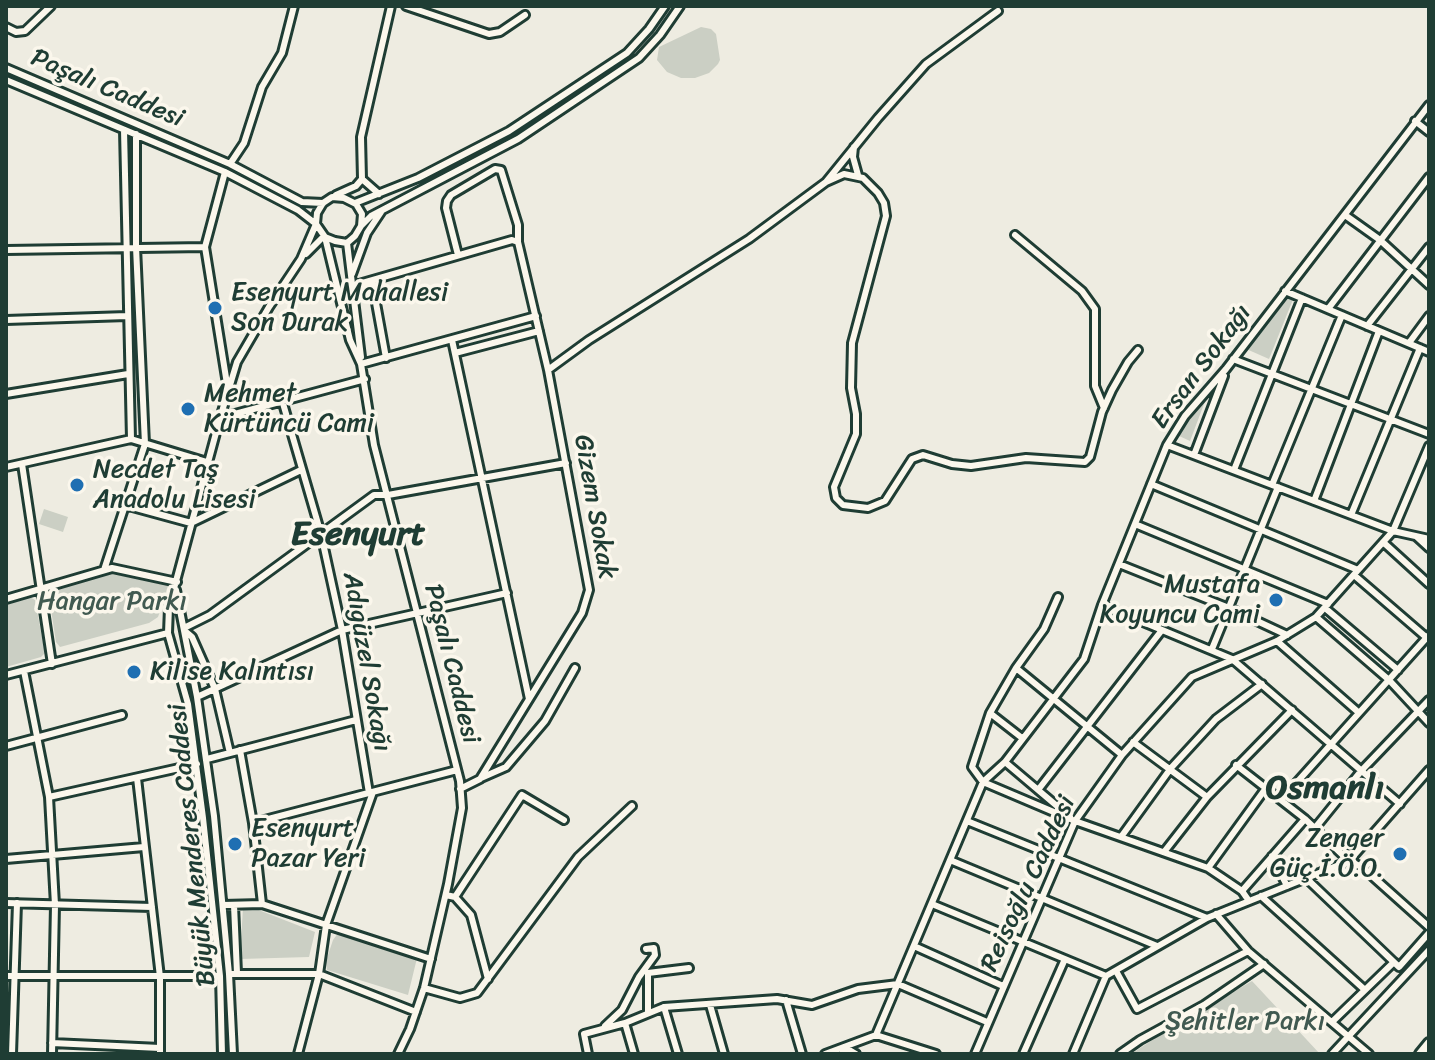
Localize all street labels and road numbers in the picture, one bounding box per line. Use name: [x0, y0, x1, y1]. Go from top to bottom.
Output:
street label: Paşalı Caddesi: [26, 43, 188, 135]
street label: Ersan Sokağı: [1145, 299, 1259, 435]
street label: Gizem Sokak: [566, 432, 622, 582]
street label: Adıgüzel Sokağı: [335, 570, 397, 754]
street label: Paşalı Caddesi: [416, 581, 486, 747]
street label: Büyük Menderes Caddesi: [163, 702, 223, 988]
street label: Reisoğlu Caddesi: [975, 791, 1083, 977]

